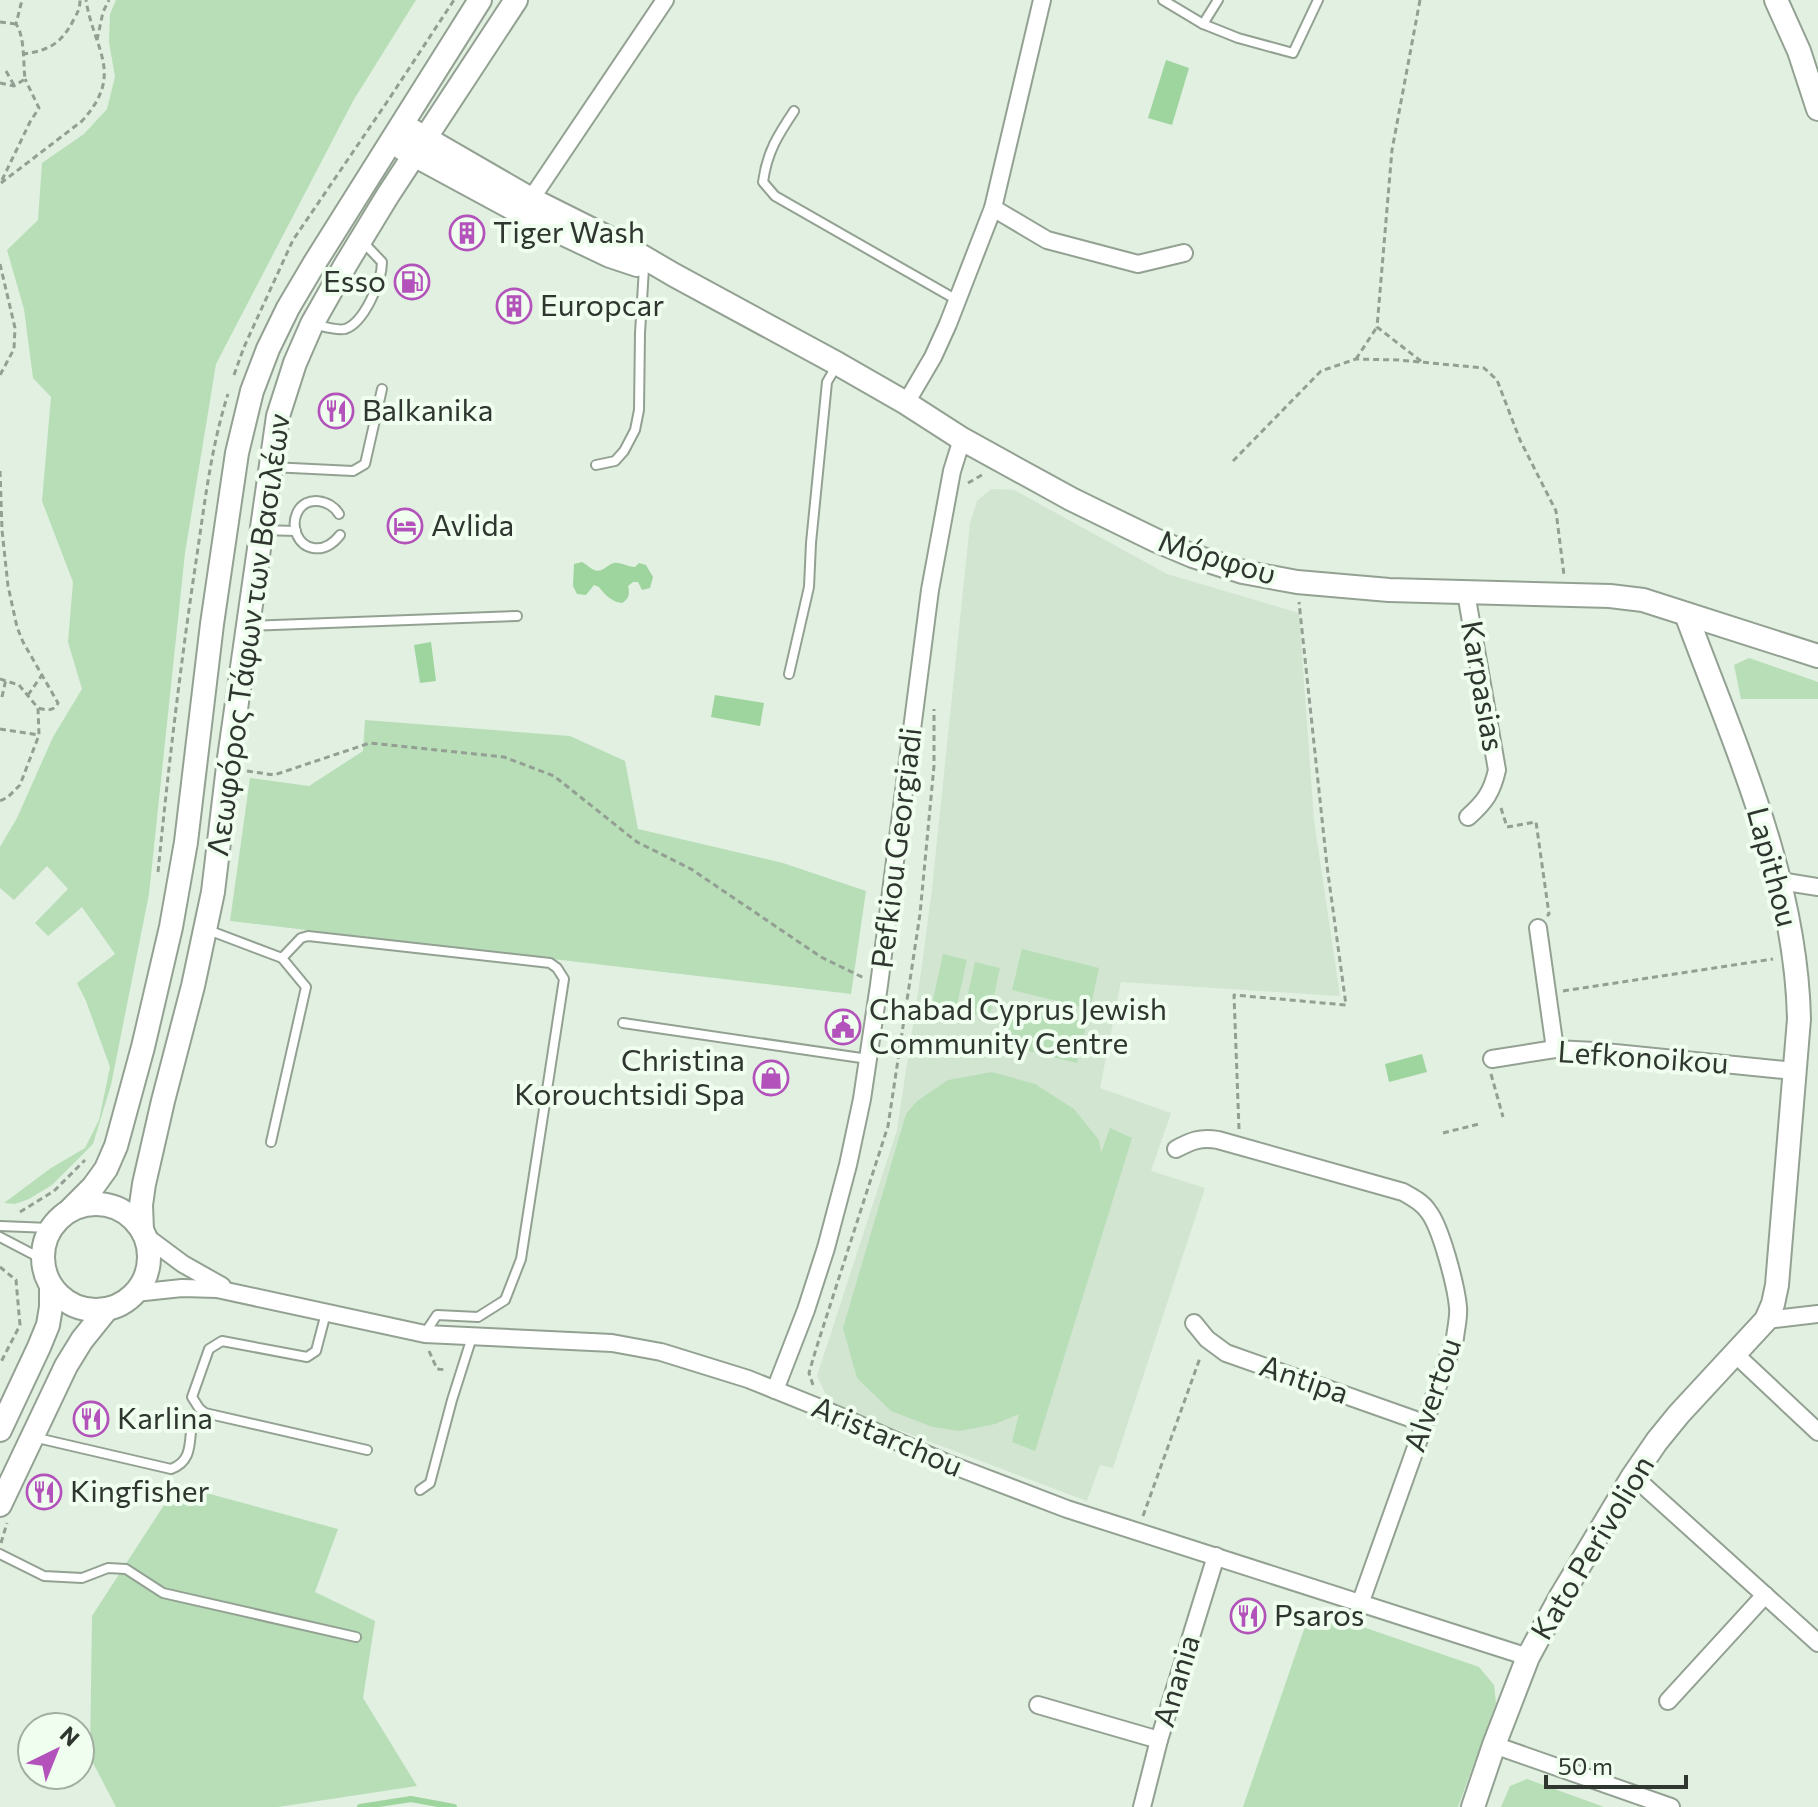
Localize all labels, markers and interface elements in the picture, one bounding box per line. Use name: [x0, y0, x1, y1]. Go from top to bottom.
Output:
place label: Tiger Wash: [493, 212, 645, 249]
building icon: Tiger Wash: [448, 214, 486, 252]
place label: Esso: [323, 261, 386, 298]
fuel station icon: Esso: [393, 263, 431, 301]
place label: Europcar: [540, 285, 664, 322]
building icon: Europcar: [495, 287, 533, 325]
place label: Balkanika: [362, 390, 493, 427]
restaurant icon: Balkanika: [317, 392, 355, 430]
street label: Λεωφόρος Τάφων των Βασιλέων: [197, 411, 296, 858]
place label: Avlida: [431, 505, 514, 542]
hotel icon: Avlida: [386, 507, 424, 545]
street label: Μόρφου: [1155, 520, 1281, 591]
street label: Karpasias: [1455, 617, 1514, 754]
street label: Pefkiou Georgiadi: [861, 725, 928, 970]
street label: Lapithou: [1741, 802, 1808, 930]
place label: Chabad Cyprus Jewish Community Centre: [869, 989, 1167, 1060]
public building icon: Chabad Cyprus Jewish Community Centre: [824, 1008, 862, 1046]
street label: Lefkonoikou: [1556, 1031, 1730, 1080]
place label: Christina Korouchtsidi Spa: [514, 1040, 745, 1111]
shop icon: Christina Korouchtsidi Spa: [752, 1059, 790, 1097]
street label: Alvertou: [1394, 1332, 1467, 1456]
street label: Antipa: [1256, 1345, 1354, 1410]
street label: Aristarchou: [807, 1386, 969, 1483]
place label: Karlina: [117, 1398, 213, 1435]
restaurant icon: Karlina: [72, 1400, 110, 1438]
street label: Kato Perivolion: [1521, 1448, 1660, 1646]
place label: Kingfisher: [70, 1471, 210, 1508]
restaurant icon: Kingfisher: [25, 1473, 63, 1511]
place label: Psaros: [1274, 1595, 1364, 1632]
restaurant icon: Psaros: [1229, 1597, 1267, 1635]
street label: Anania: [1143, 1630, 1206, 1731]
north arrow: [16, 1711, 96, 1791]
text: N: [55, 1721, 85, 1752]
scale bar: [1546, 1739, 1686, 1789]
text: 50 m: [1558, 1751, 1613, 1780]

